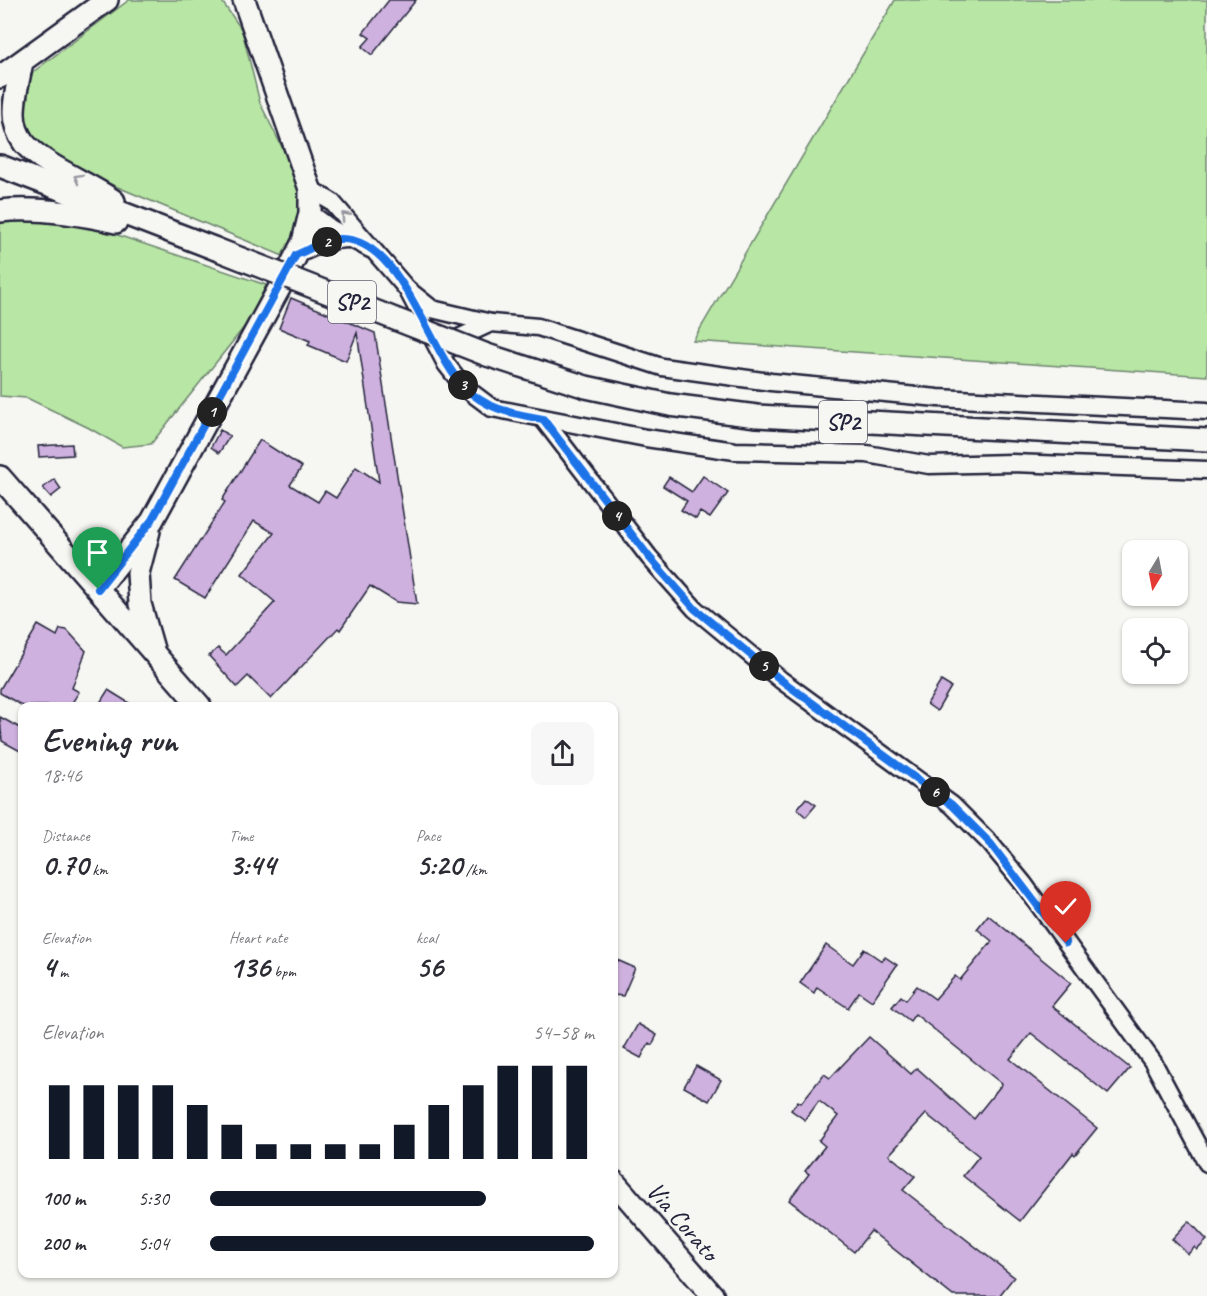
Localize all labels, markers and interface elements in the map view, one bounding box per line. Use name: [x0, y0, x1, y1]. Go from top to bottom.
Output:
one-way arrow: [74, 174, 84, 185]
one-way arrow: [341, 212, 352, 223]
pin: 2: [312, 227, 342, 257]
text: 2: [323, 232, 331, 252]
road number: SP2: [328, 281, 376, 323]
pin: 3: [448, 370, 478, 400]
text: 3: [459, 375, 467, 395]
pin: 1: [197, 397, 227, 427]
road number: SP2: [819, 401, 867, 443]
text: 1: [208, 402, 216, 422]
pin: 4: [602, 501, 632, 531]
text: 4: [613, 506, 621, 526]
pin: [72, 527, 123, 589]
icon: arrive: [81, 536, 114, 569]
north arrow: [1122, 540, 1188, 606]
map controls: [1122, 540, 1188, 684]
button: locate: [1122, 618, 1188, 684]
pin: 5: [749, 651, 779, 681]
text: 5: [761, 656, 767, 676]
text: Evening run: [42, 719, 177, 761]
button: share: [531, 722, 594, 785]
text: 18:46: [42, 763, 82, 788]
pin: 6: [920, 777, 950, 807]
text: 6: [931, 782, 939, 802]
text: Distance: [42, 826, 90, 846]
text: Time: [229, 826, 253, 846]
text: Pace: [416, 826, 441, 846]
text: 0.70: [42, 846, 88, 884]
text: 3:44: [229, 846, 275, 884]
text: 5:20: [416, 846, 462, 884]
text: km: [88, 860, 108, 880]
text: /km: [462, 860, 487, 880]
pin: [1040, 881, 1091, 943]
icon: check: [1049, 890, 1082, 923]
text: Elevation: [42, 928, 91, 948]
text: Heart rate: [229, 928, 287, 948]
text: kcal: [416, 928, 437, 948]
text: 4: [42, 948, 56, 986]
text: 136: [229, 948, 270, 986]
text: 56: [416, 948, 443, 986]
text: m: [56, 962, 68, 982]
text: bpm: [270, 962, 296, 982]
text: Elevation: [42, 1020, 104, 1045]
text: 54–58 m: [533, 1020, 594, 1045]
street label: Via Corato: [639, 1175, 728, 1270]
text: 100 m: [42, 1186, 85, 1211]
text: 5:30: [138, 1186, 169, 1211]
text: 200 m: [42, 1231, 85, 1256]
text: 5:04: [138, 1231, 169, 1256]

